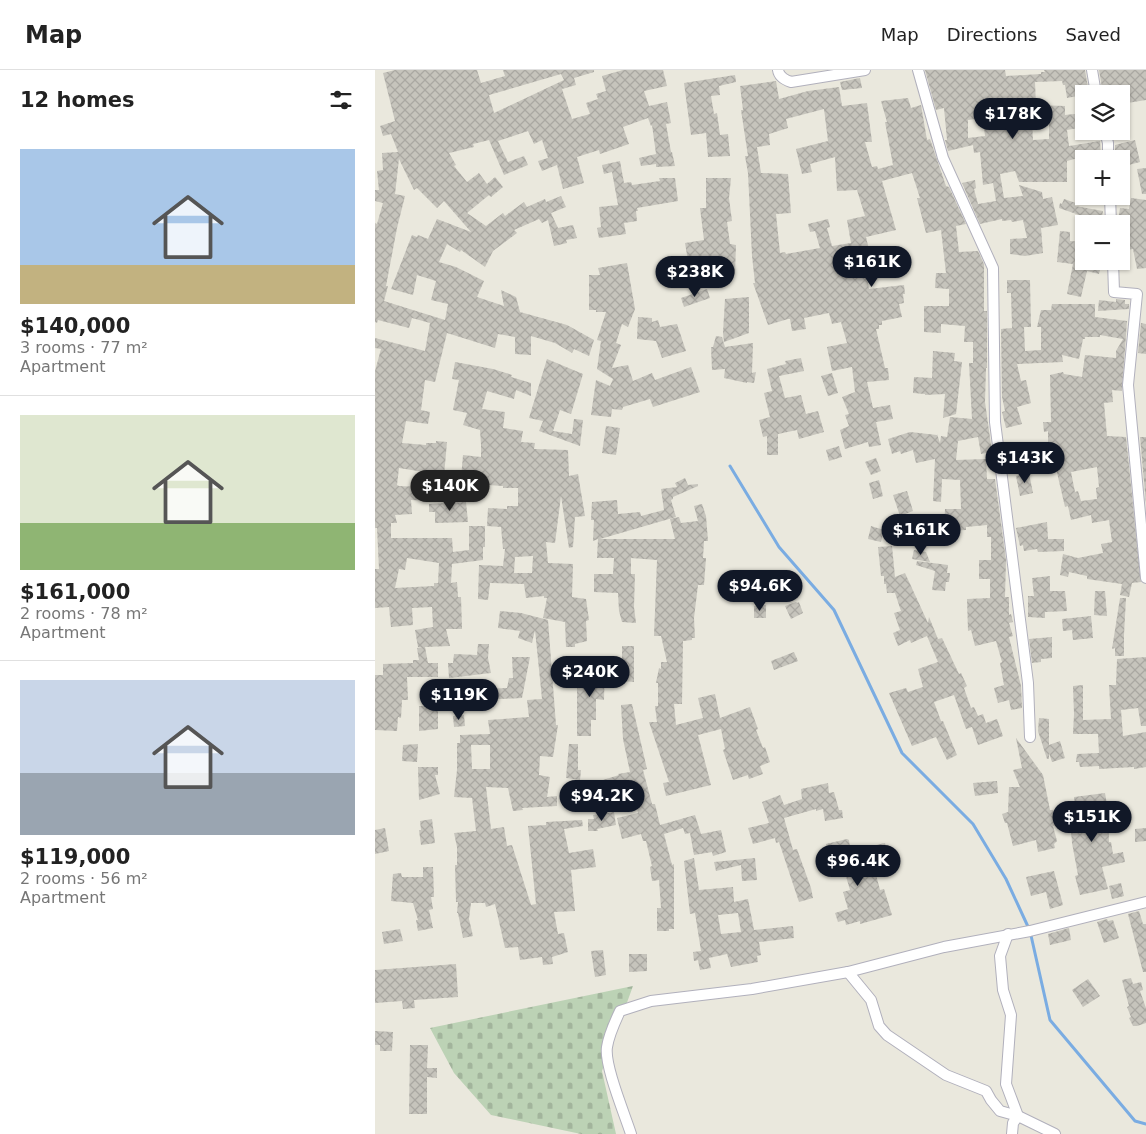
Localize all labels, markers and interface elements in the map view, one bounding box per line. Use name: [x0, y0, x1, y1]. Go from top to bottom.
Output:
text: Map: [25, 21, 82, 49]
text: Map: [881, 24, 919, 45]
text: Directions: [947, 24, 1037, 45]
text: Saved: [1065, 24, 1121, 45]
map controls: [1075, 85, 1130, 270]
button: layers: [1075, 85, 1130, 140]
icon: filters: [327, 86, 355, 114]
text: 12 homes: [20, 88, 135, 112]
pin: $178K: [978, 98, 1048, 140]
text: $178K: [985, 104, 1041, 123]
button: +: [1075, 150, 1130, 205]
icon: home: [143, 182, 233, 272]
button: −: [1075, 215, 1130, 270]
pin: $161K: [837, 246, 907, 288]
text: $161K: [844, 252, 900, 271]
pin: $238K: [660, 256, 730, 298]
text: $238K: [667, 262, 723, 281]
text: $140,000: [20, 314, 130, 338]
text: 3 rooms · 77 m²: [20, 338, 148, 357]
text: Apartment: [20, 357, 106, 376]
pin: $143K: [990, 442, 1060, 484]
icon: home: [143, 447, 233, 537]
text: $143K: [997, 448, 1053, 467]
pin: $140K: [415, 470, 485, 512]
text: $140K: [422, 476, 478, 495]
pin: $161K: [886, 514, 956, 556]
text: $161K: [893, 520, 949, 539]
pin: $94.6K: [719, 570, 801, 612]
text: $94.6K: [728, 576, 792, 595]
text: $161,000: [20, 580, 130, 604]
text: 2 rooms · 78 m²: [20, 604, 148, 623]
text: Apartment: [20, 623, 106, 642]
pin: $240K: [555, 656, 625, 698]
text: $240K: [562, 662, 618, 681]
pin: $119K: [424, 678, 494, 721]
text: $119K: [431, 685, 487, 704]
icon: home: [143, 712, 233, 802]
pin: $94.2K: [561, 780, 643, 822]
text: $94.2K: [570, 786, 634, 805]
pin: $151K: [1057, 800, 1127, 843]
text: $151K: [1064, 807, 1120, 826]
pin: $96.4K: [817, 844, 899, 887]
text: $119,000: [20, 845, 130, 869]
text: $96.4K: [826, 851, 890, 870]
text: 2 rooms · 56 m²: [20, 869, 148, 888]
text: Apartment: [20, 888, 106, 907]

